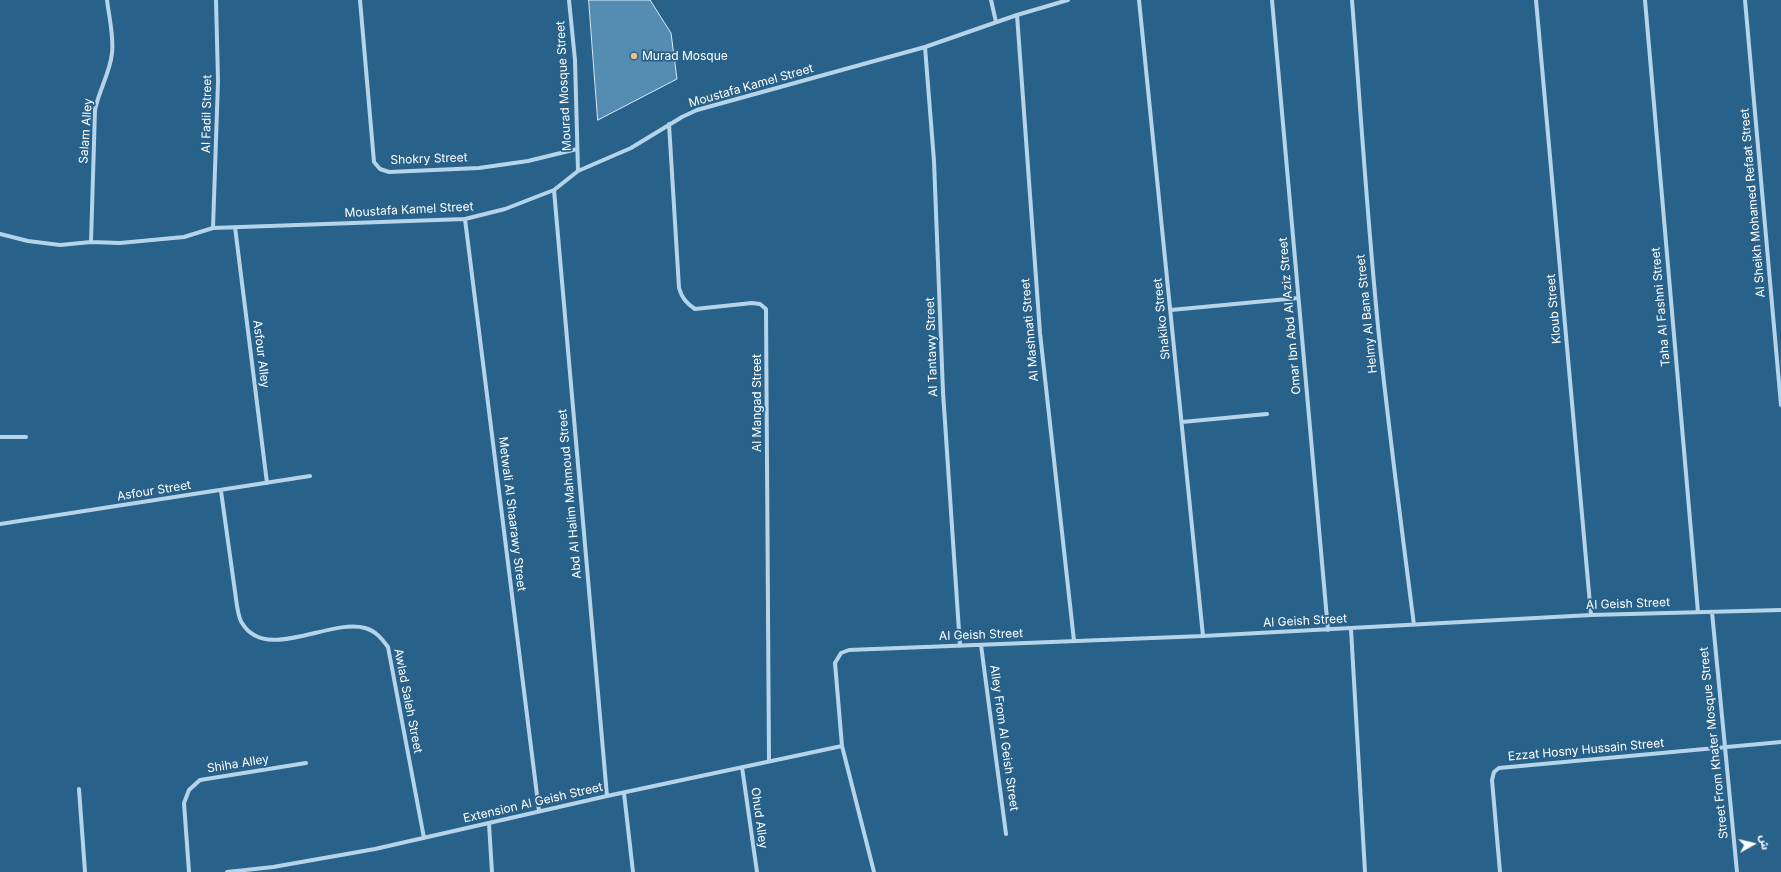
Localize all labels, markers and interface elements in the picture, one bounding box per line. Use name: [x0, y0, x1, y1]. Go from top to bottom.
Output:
street label: Mourad Mosque Street: [553, 21, 575, 151]
place label: Murad Mosque: [642, 49, 728, 63]
marker: Murad Mosque: [629, 51, 639, 61]
street label: Moustafa Kamel Street: [687, 61, 815, 111]
street label: Al Fadil Street: [199, 75, 215, 153]
street label: Salam Alley: [77, 98, 95, 164]
street label: Al Sheikh Mohamed Refaat Street: [1738, 108, 1768, 298]
street label: Shokry Street: [390, 150, 468, 168]
street label: Moustafa Kamel Street: [344, 199, 474, 221]
street label: Omar Ibn Abd Al Aziz Street: [1276, 237, 1304, 395]
street label: Taha Al Fashni Street: [1649, 247, 1673, 367]
street label: Helmy Al Bana Street: [1354, 254, 1380, 374]
street label: Kloub Street: [1544, 274, 1564, 344]
street label: Al Mashnati Street: [1018, 278, 1042, 382]
street label: Shakiko Street: [1151, 278, 1173, 360]
street label: Al Tantawy Street: [923, 297, 941, 397]
street label: Asfour Alley: [250, 319, 272, 389]
street label: Al Mangad Street: [750, 354, 764, 452]
street label: Abd Al Halim Mahmoud Street: [555, 409, 585, 579]
street label: Metwali Al Shaarawy Street: [495, 436, 529, 592]
street label: Asfour Street: [116, 478, 192, 504]
street label: Al Geish Street: [1586, 595, 1670, 613]
street label: Al Geish Street: [1263, 612, 1347, 630]
street label: Al Geish Street: [939, 626, 1023, 644]
street label: Street From Khater Mosque Street: [1697, 646, 1731, 840]
street label: Awlad Saleh Street: [391, 647, 425, 755]
street label: Alley From Al Geish Street: [987, 664, 1021, 812]
street label: Ezzat Hosny Hussain Street: [1507, 736, 1665, 764]
street label: Shiha Alley: [206, 752, 270, 776]
street label: Extension Al Geish Street: [462, 780, 604, 826]
street label: Ohud Alley: [748, 786, 770, 850]
north arrow: [1733, 824, 1773, 864]
text: ش: [1757, 834, 1773, 851]

